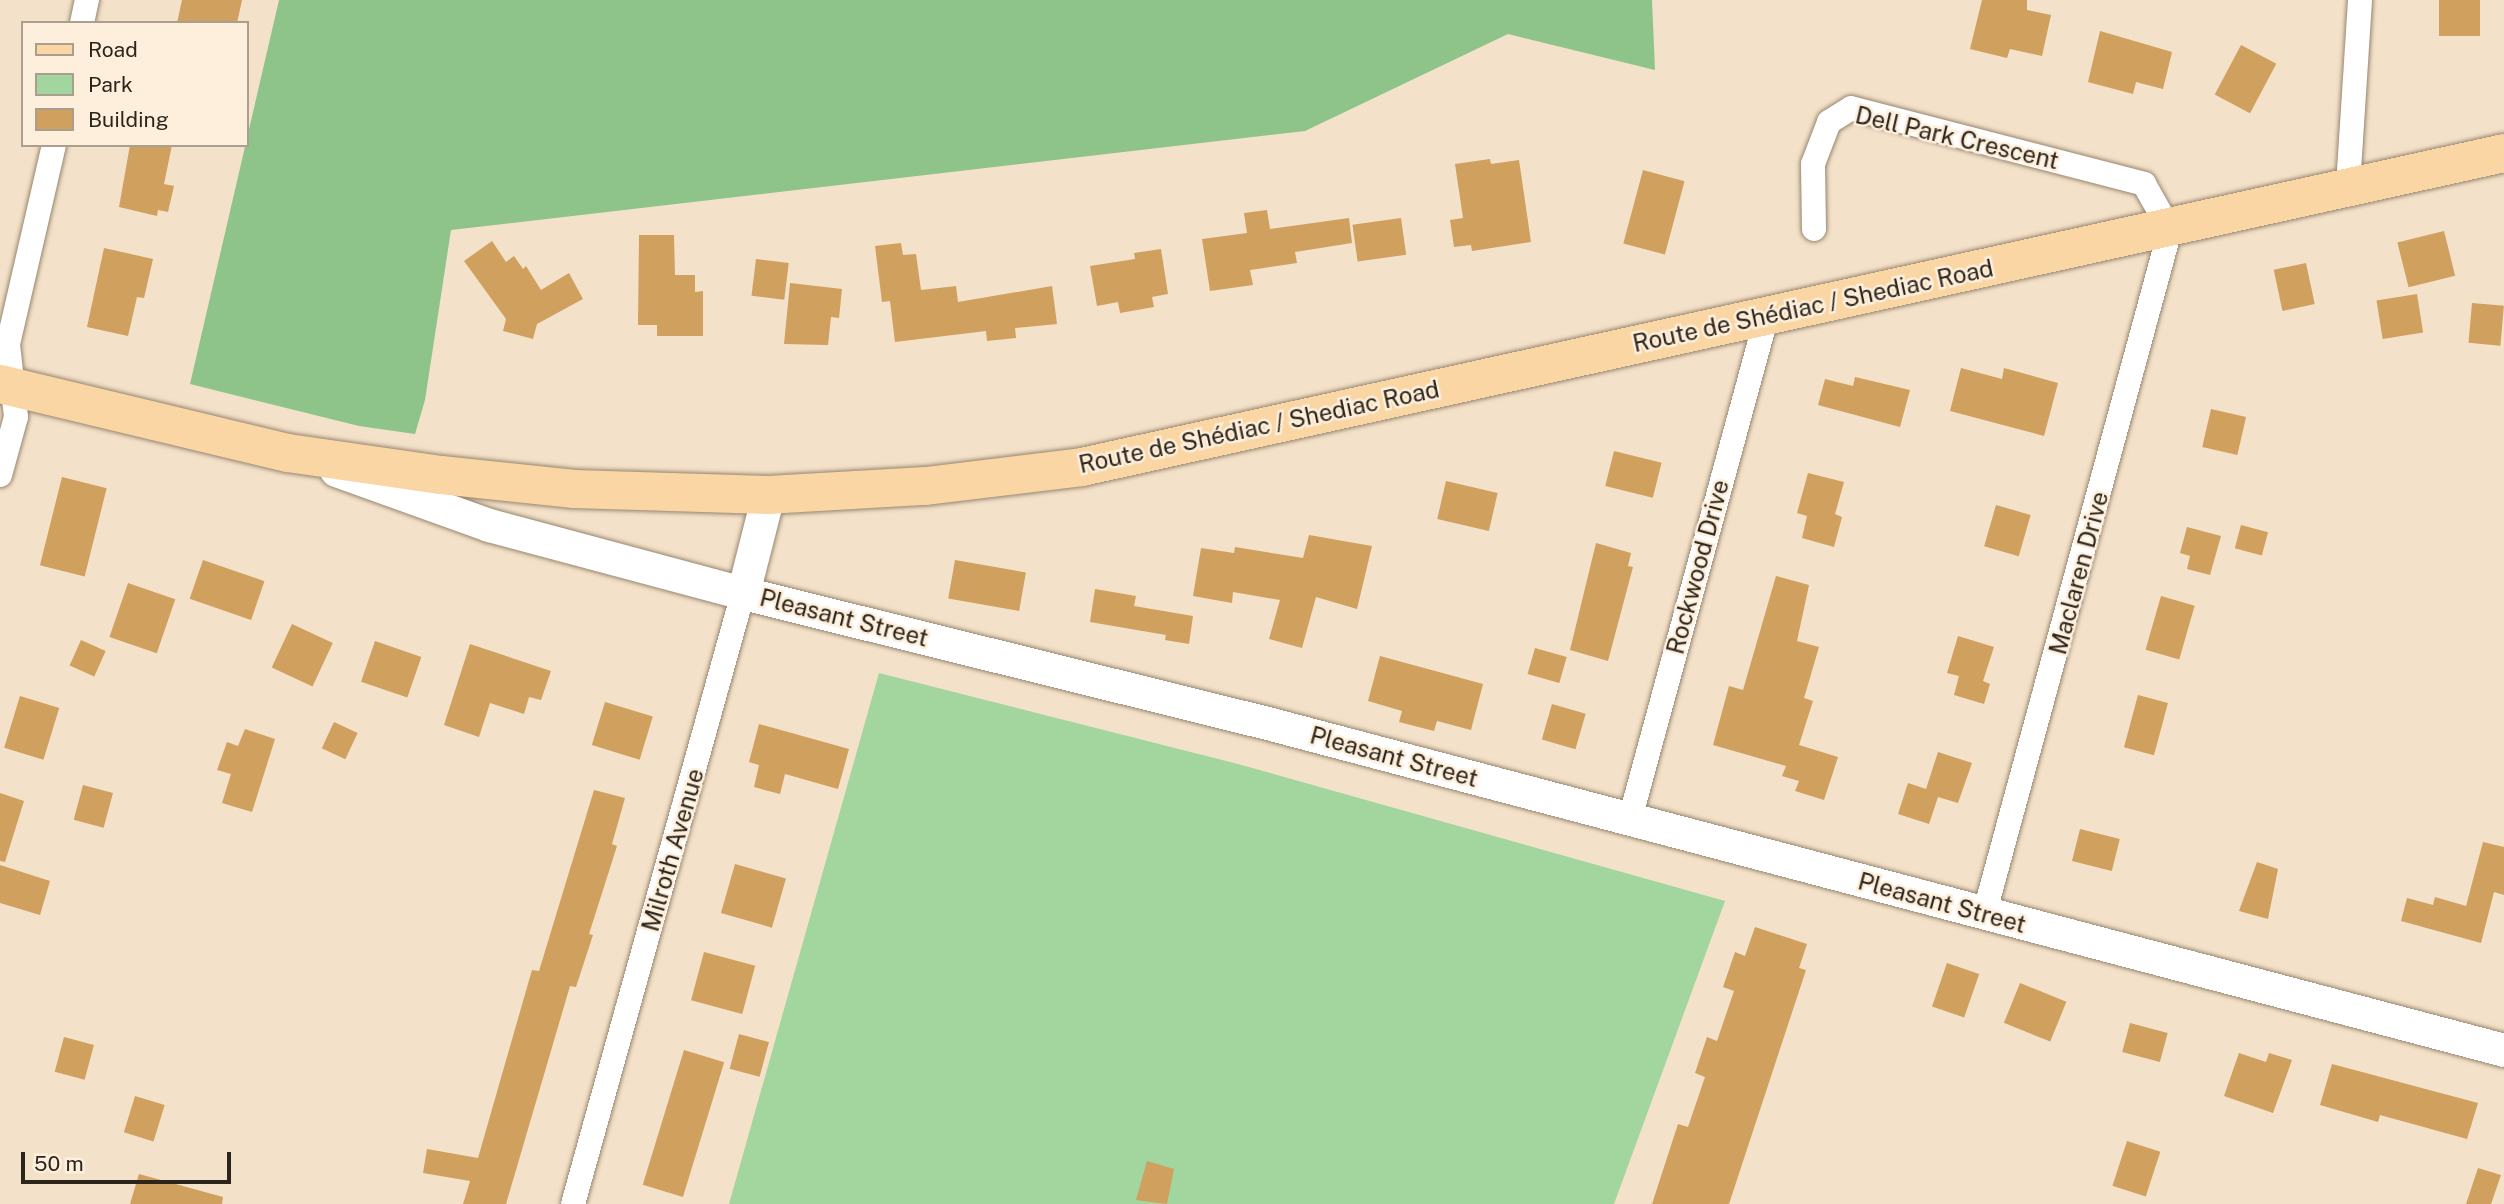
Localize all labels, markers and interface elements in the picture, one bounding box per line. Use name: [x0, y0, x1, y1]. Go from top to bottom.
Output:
legend: [21, 21, 248, 147]
text: Road: [88, 37, 138, 62]
text: Park: [88, 72, 133, 97]
street label: Dell Park Crescent: [1852, 101, 2062, 175]
text: Building: [88, 107, 169, 132]
street label: Route de Shédiac / Shediac Road: [1630, 254, 1996, 358]
street label: Route de Shédiac / Shediac Road: [1076, 375, 1442, 479]
street label: Rockwood Drive: [1661, 477, 1735, 657]
street label: Maclaren Drive: [2043, 488, 2115, 658]
street label: Pleasant Street: [757, 583, 931, 653]
street label: Pleasant Street: [1307, 721, 1481, 793]
street label: Milroth Avenue: [636, 765, 710, 935]
street label: Pleasant Street: [1855, 867, 2029, 939]
scale bar: [24, 1138, 234, 1182]
text: 50 m: [34, 1151, 84, 1176]

